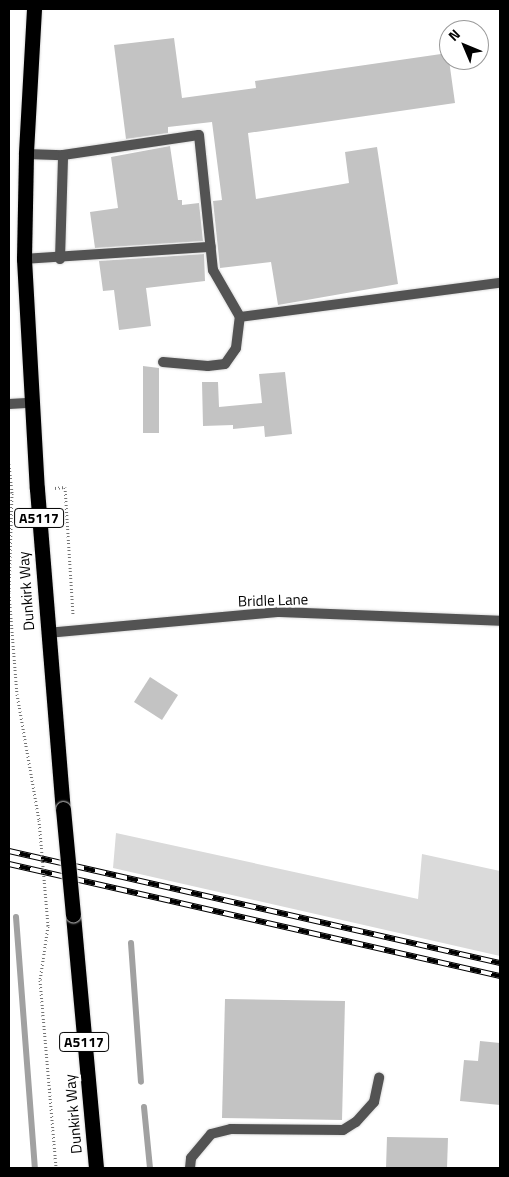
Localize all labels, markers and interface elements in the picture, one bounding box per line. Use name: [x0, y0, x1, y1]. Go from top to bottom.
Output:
north arrow: [439, 20, 489, 70]
text: N: [443, 24, 465, 46]
road number: A5117: [14, 506, 64, 530]
street label: Dunkirk Way: [14, 551, 38, 631]
street label: Bridle Lane: [238, 590, 308, 610]
road number: A5117: [59, 1030, 109, 1054]
street label: Dunkirk Way: [61, 1074, 85, 1154]

